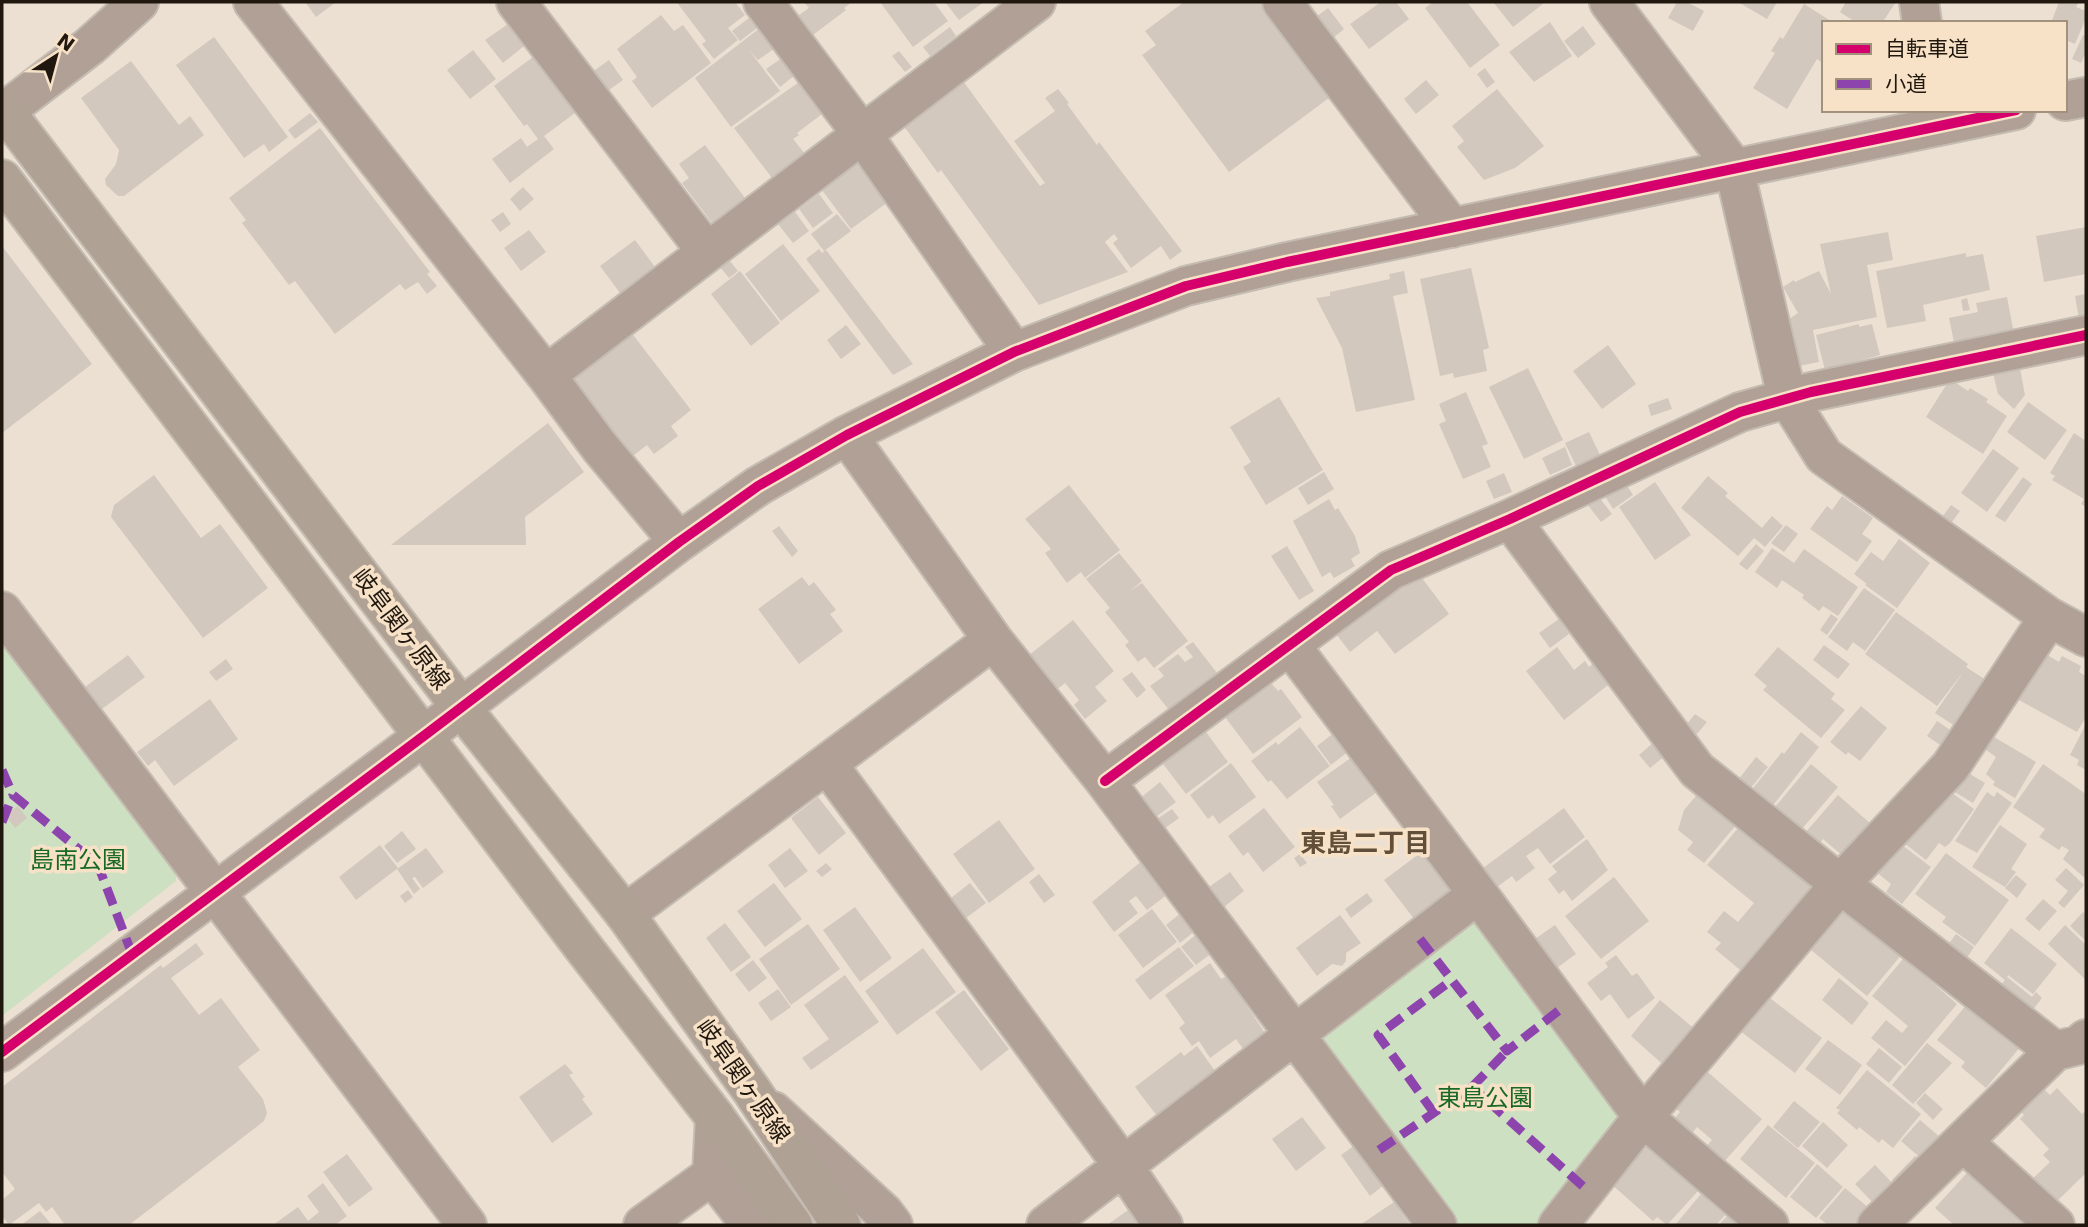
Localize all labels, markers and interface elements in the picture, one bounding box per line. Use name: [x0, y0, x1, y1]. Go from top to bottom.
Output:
north arrow: [21, 21, 91, 91]
legend: [1822, 21, 2067, 112]
text: N: [53, 29, 79, 56]
text: 自転車道: [1885, 37, 1969, 61]
text: 小道: [1885, 72, 1927, 96]
street label: 岐阜関ヶ原線: [346, 563, 456, 695]
district label: 東島二丁目: [1300, 828, 1430, 858]
park label: 島南公園: [30, 846, 126, 874]
street label: 岐阜関ヶ原線: [690, 1014, 796, 1148]
park label: 東島公園: [1437, 1084, 1533, 1112]

